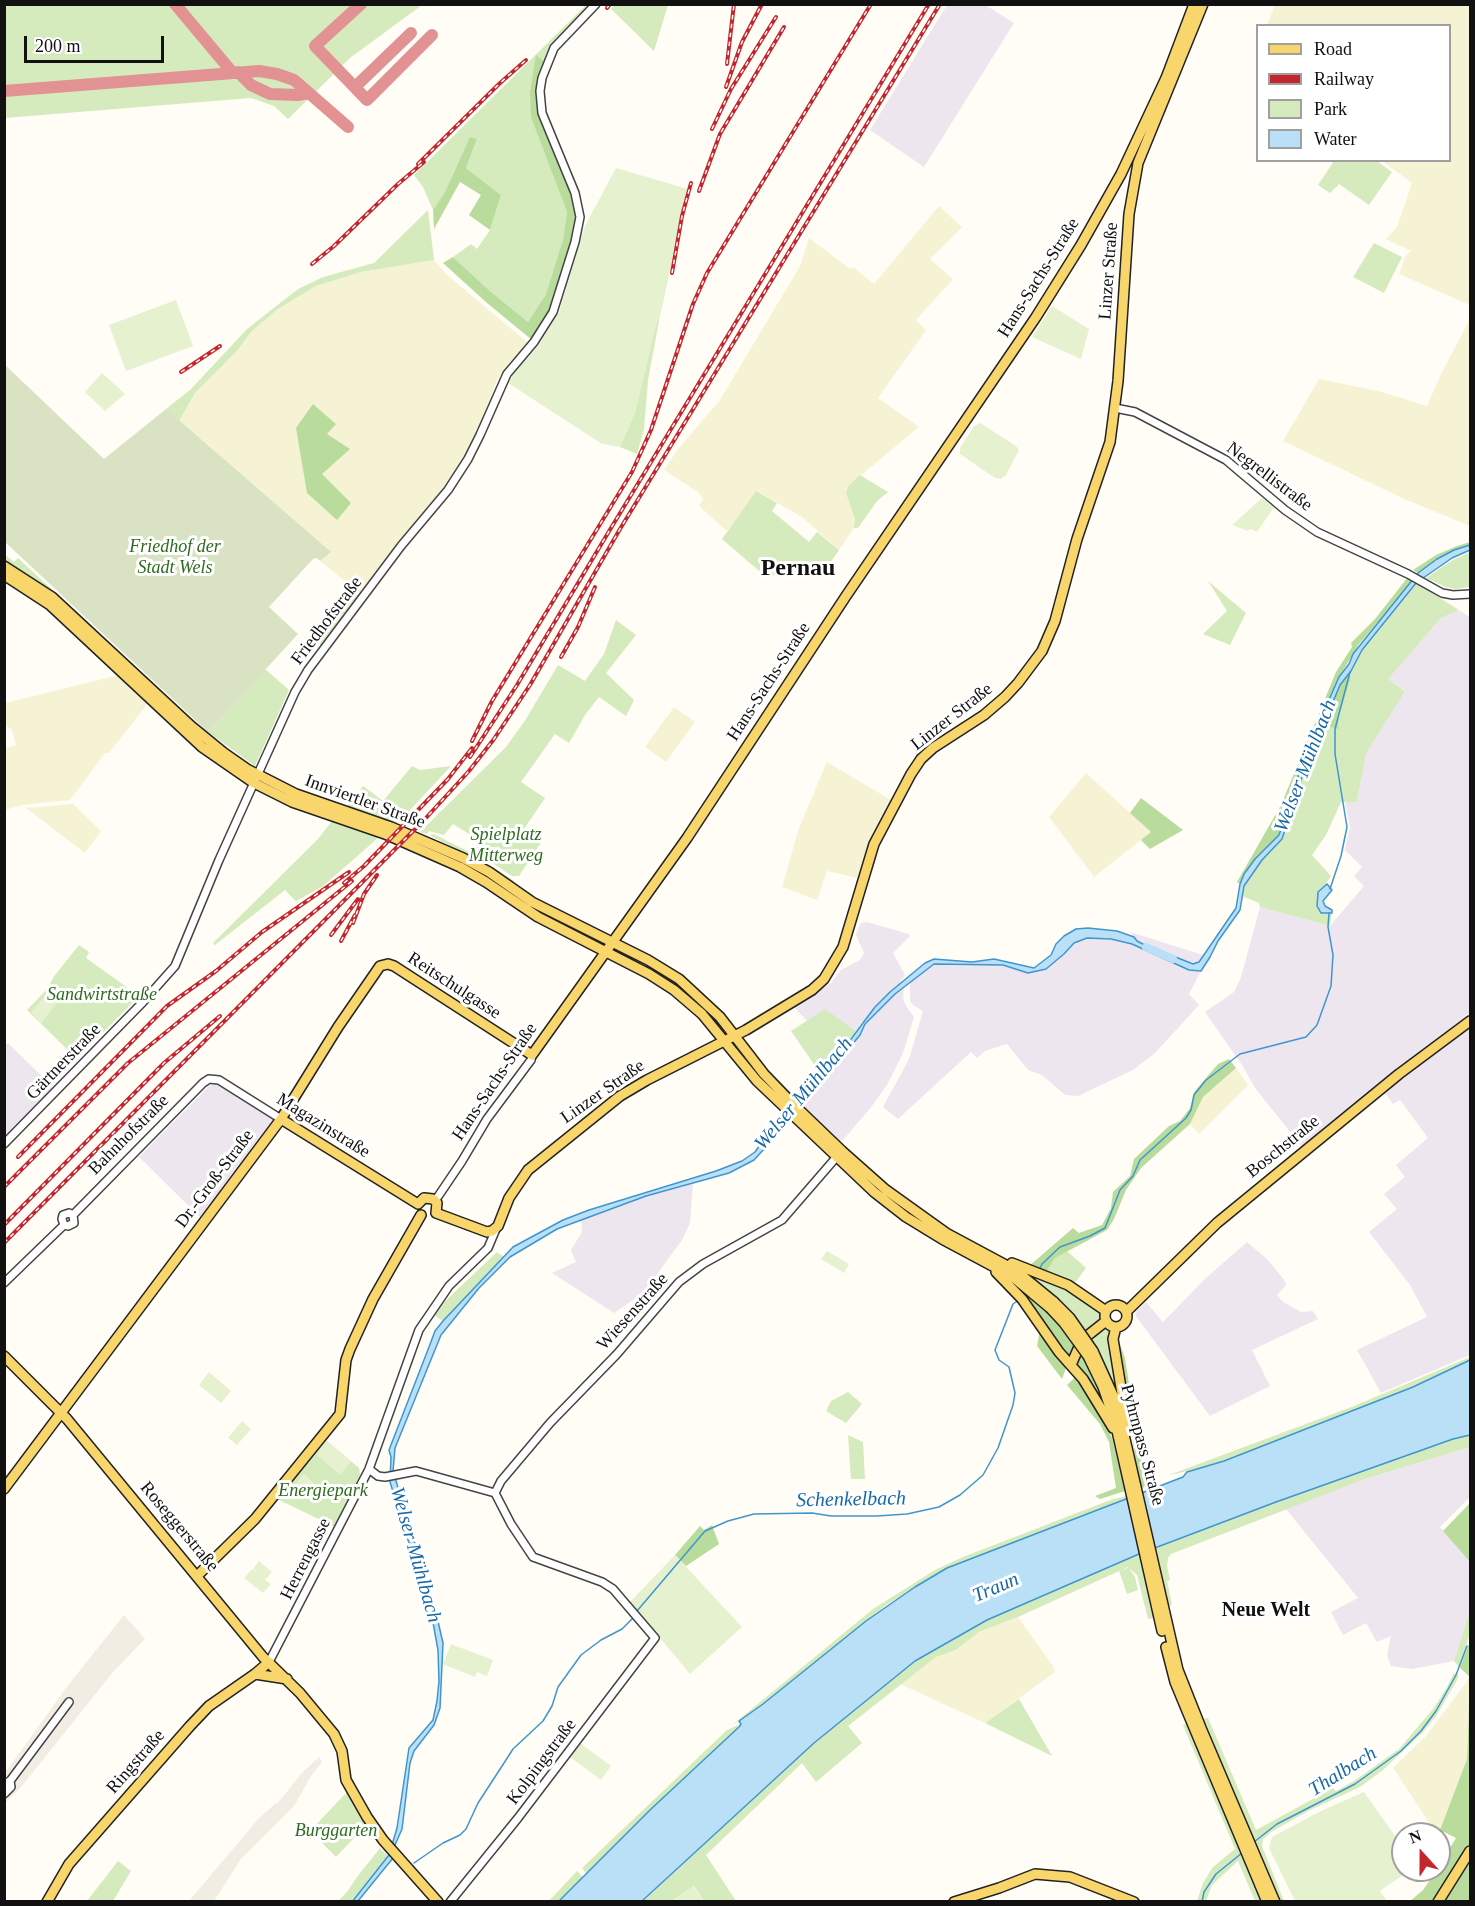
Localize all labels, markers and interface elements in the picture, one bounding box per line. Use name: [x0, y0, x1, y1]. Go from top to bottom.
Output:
scale bar: [27, 24, 166, 62]
legend: [1256, 24, 1451, 162]
text: 200 m: [35, 36, 81, 56]
text: Road: [1314, 39, 1352, 59]
text: Railway: [1314, 69, 1374, 89]
text: Park: [1314, 99, 1347, 119]
text: Water: [1314, 129, 1357, 149]
street label: Hans-Sachs-Straße: [994, 214, 1084, 342]
street label: Linzer Straße: [1095, 222, 1123, 320]
street label: Negrellistraße: [1222, 438, 1316, 516]
park label: Friedhof der Stadt Wels: [129, 536, 221, 578]
district label: Pernau: [761, 555, 835, 583]
street label: Friedhofstraße: [287, 573, 367, 669]
street label: Hans-Sachs-Straße: [723, 619, 815, 745]
street label: Linzer Straße: [907, 678, 997, 756]
water label: Welser Mühlbach: [1270, 696, 1342, 836]
street label: Innviertler Straße: [302, 770, 428, 834]
park label: Spielplatz Mitterweg: [469, 824, 543, 866]
street label: Reitschulgasse: [403, 948, 505, 1024]
park label: Sandwirtstraße: [47, 984, 157, 1006]
street label: Gärtnerstraße: [22, 1019, 106, 1105]
street label: Hans-Sachs-Straße: [448, 1019, 542, 1145]
water label: Welser Mühlbach: [750, 1033, 858, 1155]
street label: Linzer Straße: [557, 1055, 649, 1129]
street label: Magazinstraße: [272, 1089, 374, 1163]
street label: Bahnhofstraße: [84, 1090, 174, 1180]
street label: Boschstraße: [1242, 1111, 1324, 1183]
street label: Dr.-Groß-Straße: [171, 1126, 259, 1232]
street label: Wiesenstraße: [593, 1269, 673, 1355]
street label: Pyhrnpass Straße: [1115, 1382, 1169, 1508]
street label: Roseggerstraße: [135, 1478, 223, 1576]
park label: Energiepark: [278, 1480, 368, 1502]
water label: Welser Mühlbach: [384, 1485, 446, 1625]
water label: Schenkelbach: [796, 1487, 906, 1513]
street label: Herrengasse: [276, 1514, 336, 1604]
water label: Traun: [969, 1568, 1023, 1608]
district label: Neue Welt: [1222, 1599, 1310, 1623]
street label: Kolpingstraße: [503, 1715, 581, 1809]
street label: Ringstraße: [102, 1725, 170, 1799]
water label: Thalbach: [1305, 1742, 1381, 1802]
park label: Burggarten: [295, 1820, 377, 1842]
north arrow: [1391, 1822, 1451, 1882]
text: N: [1407, 1827, 1424, 1847]

